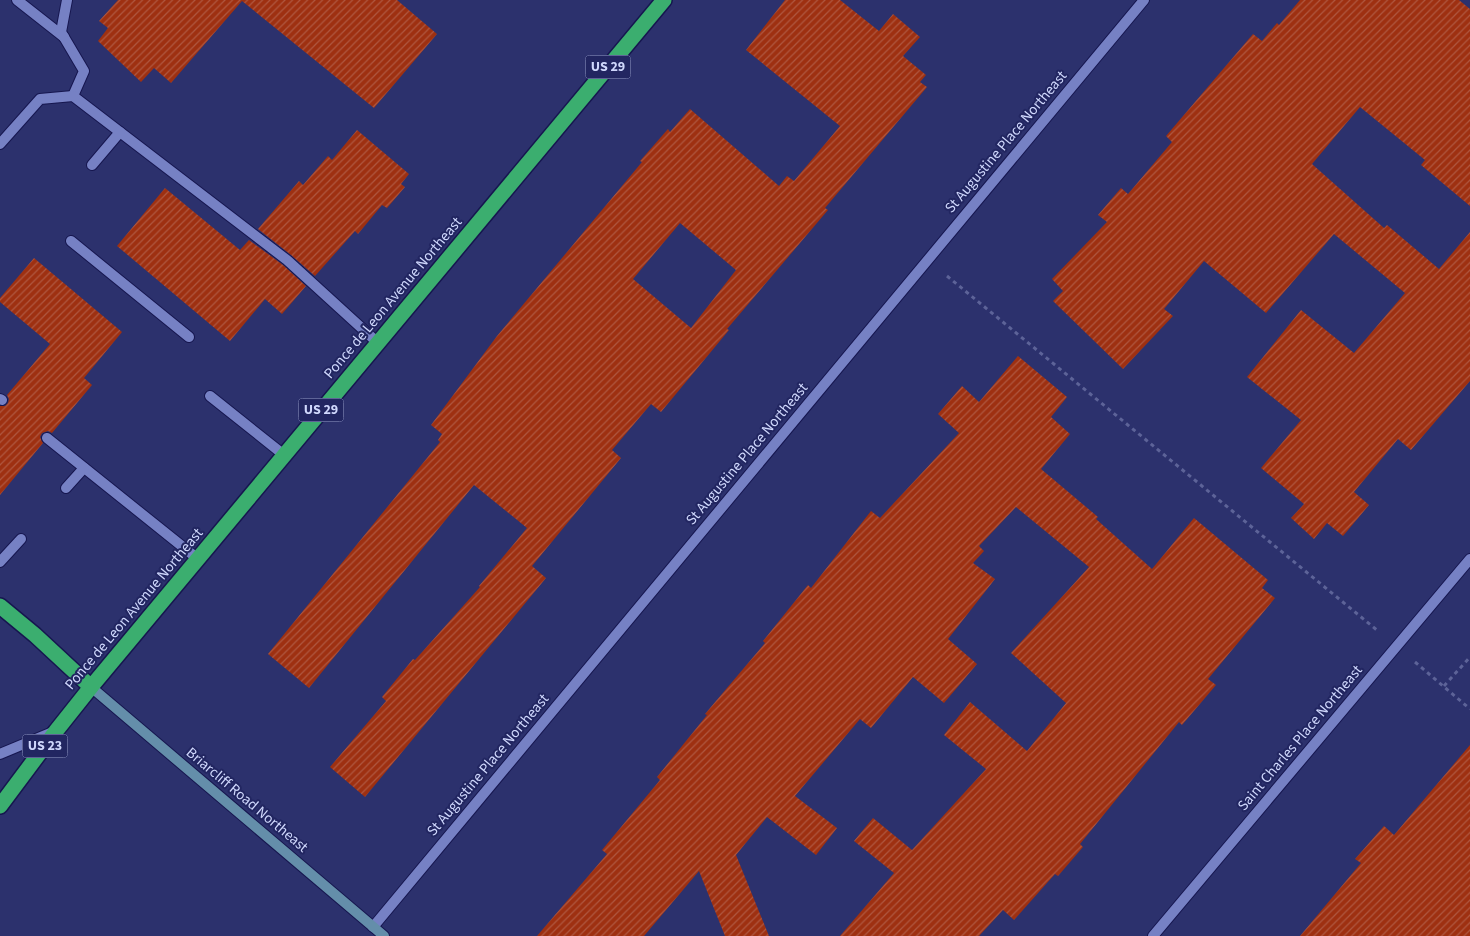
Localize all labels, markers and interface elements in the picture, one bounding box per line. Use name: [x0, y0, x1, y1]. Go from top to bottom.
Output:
road number: US 29: [586, 56, 630, 78]
street label: St Augustine Place Northeast: [940, 66, 1072, 218]
street label: Ponce de Leon Avenue Northeast: [319, 213, 467, 383]
street label: St Augustine Place Northeast: [681, 378, 813, 530]
road number: US 29: [298, 398, 344, 422]
street label: Ponce de Leon Avenue Northeast: [60, 524, 208, 694]
street label: Saint Charles Place Northeast: [1233, 661, 1367, 815]
street label: St Augustine Place Northeast: [422, 689, 554, 841]
road number: US 23: [22, 734, 68, 758]
street label: Briarcliff Road Northeast: [181, 743, 313, 857]

